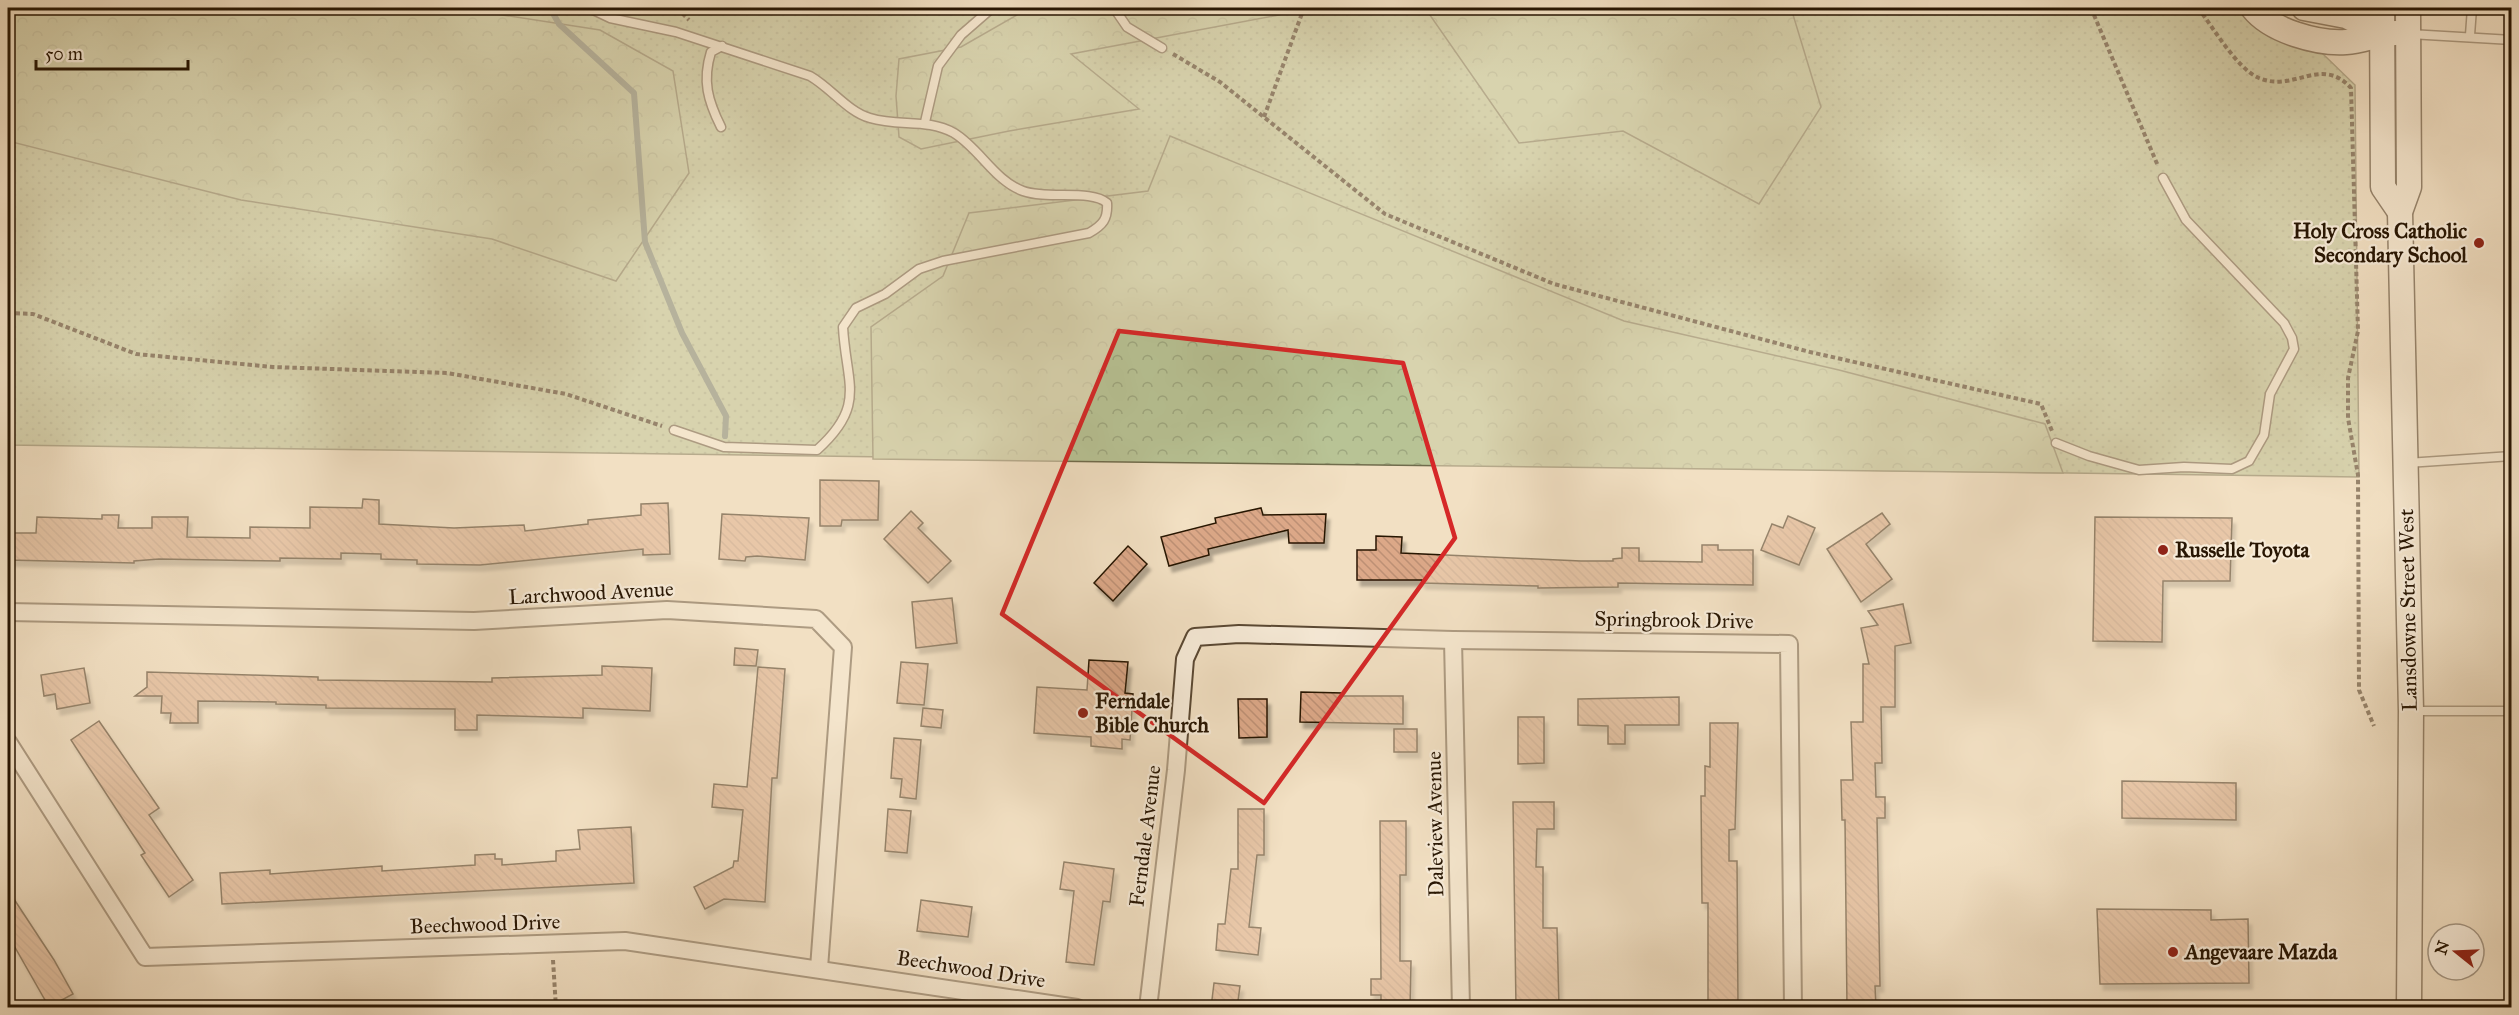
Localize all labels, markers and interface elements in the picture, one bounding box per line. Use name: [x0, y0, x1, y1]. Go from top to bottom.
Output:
scale bar: [36, 33, 188, 71]
text: 50 m: [45, 43, 83, 65]
place label: Holy Cross Catholic Secondary School: [2293, 218, 2468, 268]
marker: Holy Cross Catholic Secondary School: [2472, 236, 2486, 250]
street label: Lansdowne Street West: [2393, 508, 2423, 712]
place label: Russelle Toyota: [2175, 537, 2310, 563]
marker: Russelle Toyota: [2156, 543, 2170, 557]
street label: Larchwood Avenue: [508, 576, 675, 610]
street label: Springbrook Drive: [1594, 606, 1754, 634]
place label: Ferndale Bible Church: [1095, 688, 1209, 738]
marker: Ferndale Bible Church: [1076, 706, 1090, 720]
street label: Daleview Avenue: [1421, 751, 1449, 897]
street label: Ferndale Avenue: [1123, 763, 1167, 908]
street label: Beechwood Drive: [409, 908, 561, 940]
north arrow: [2426, 922, 2486, 982]
text: N: [2431, 938, 2453, 957]
place label: Angevaare Mazda: [2183, 939, 2338, 965]
street label: Beechwood Drive: [895, 944, 1048, 994]
marker: Angevaare Mazda: [2166, 945, 2180, 959]

